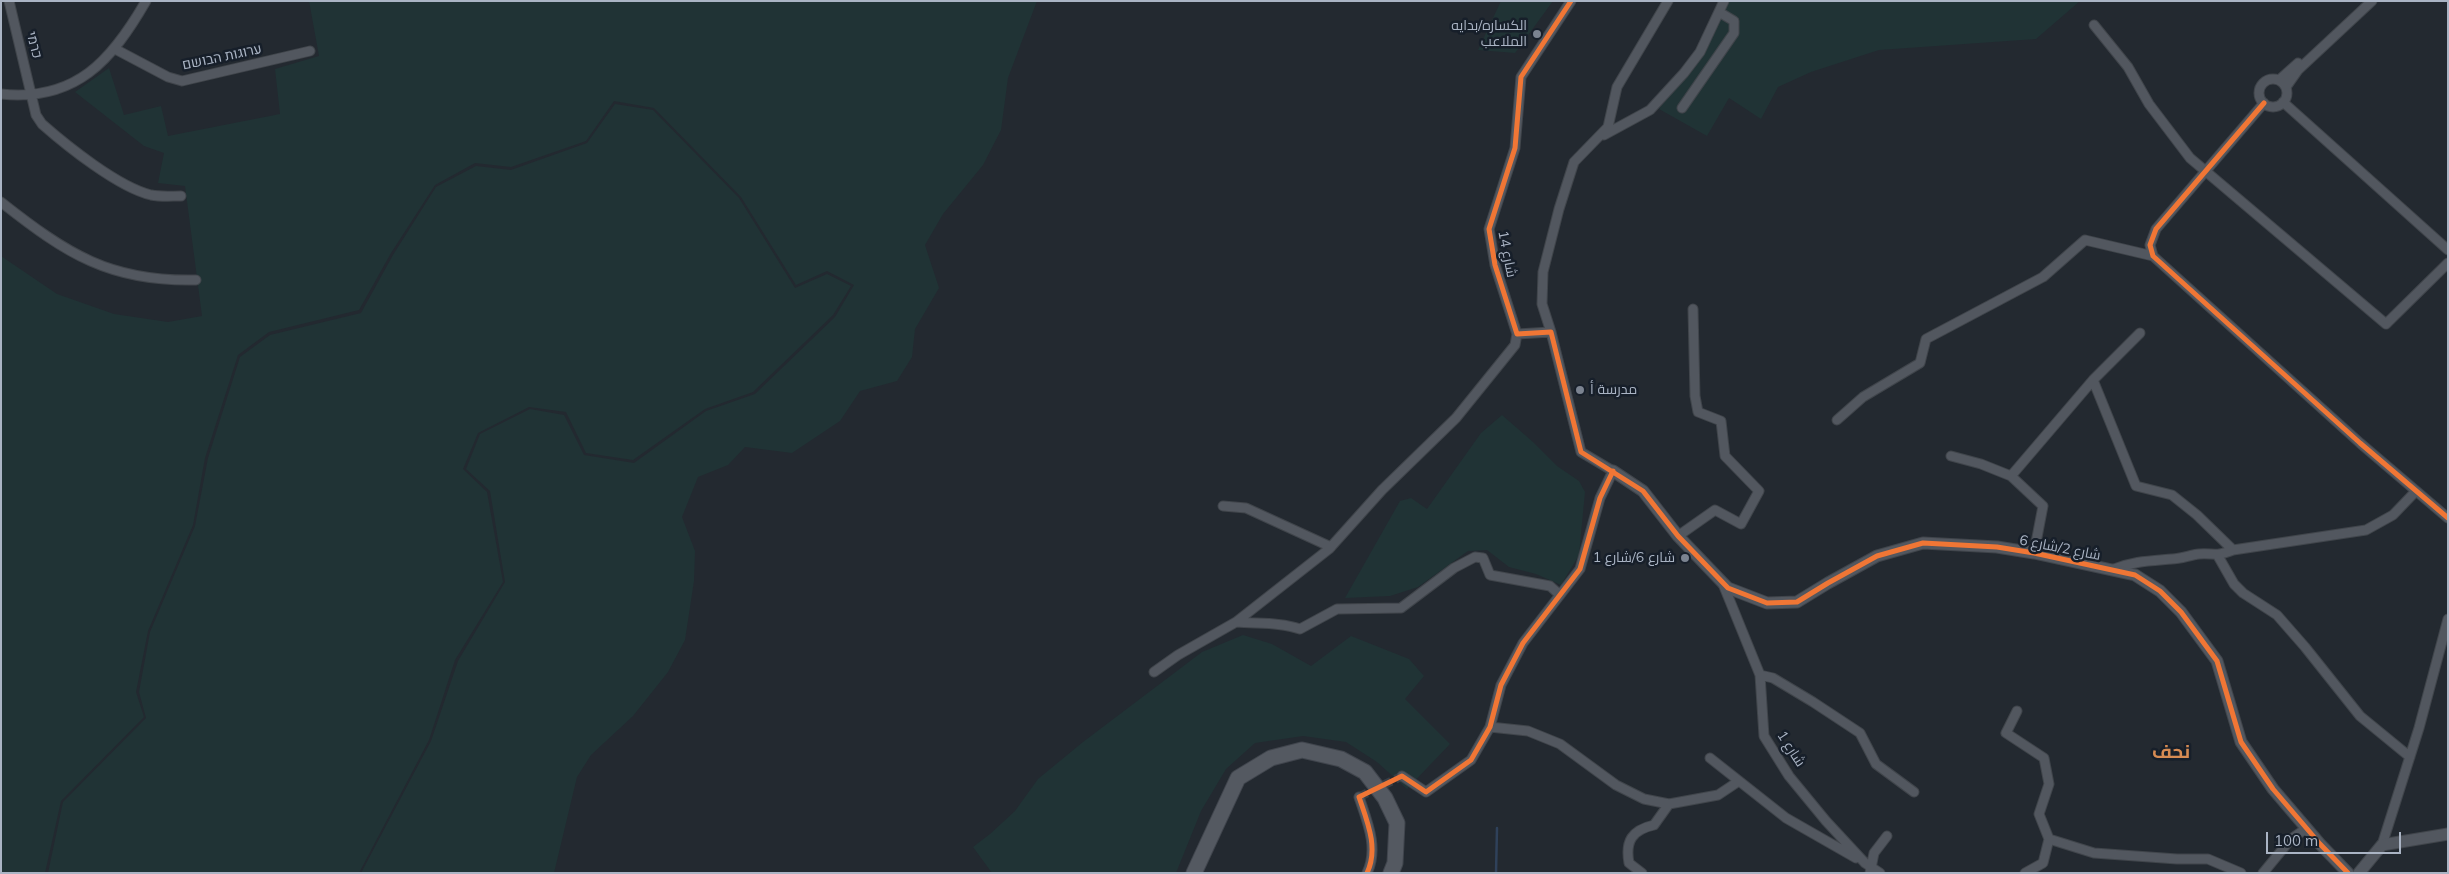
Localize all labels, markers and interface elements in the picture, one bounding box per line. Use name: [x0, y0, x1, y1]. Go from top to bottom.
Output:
place label: الكساره/بدايه الملاعب: [1451, 18, 1527, 50]
marker: الكساره/بدايه الملاعب: [1531, 28, 1543, 40]
street label: כרמי: [23, 30, 45, 60]
street label: ערוגות הבושם: [181, 40, 263, 74]
street label: شارع 14: [1494, 229, 1520, 279]
place label: مدرسة أ: [1590, 382, 1637, 398]
marker: مدرسة أ: [1574, 384, 1586, 396]
street label: شارع 2/شارع 6: [2018, 532, 2102, 564]
place label: شارع 6/شارع 1: [1593, 550, 1675, 566]
marker: شارع 6/شارع 1: [1679, 552, 1691, 564]
street label: شارع 1: [1773, 728, 1809, 770]
district label: نحف: [2152, 741, 2190, 763]
scale bar: [2269, 822, 2404, 854]
text: 100 m: [2274, 831, 2318, 850]

